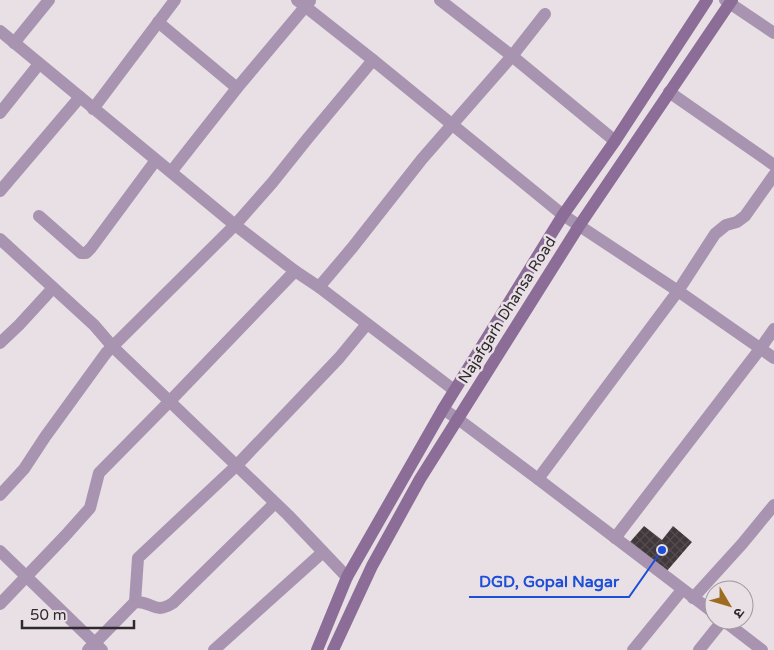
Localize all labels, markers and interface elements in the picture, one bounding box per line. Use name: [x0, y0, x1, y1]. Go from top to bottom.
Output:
street label: Najafgarh Dhansa Road: [454, 233, 560, 387]
callout: DGD, Gopal Nagar: [469, 566, 629, 597]
text: DGD, Gopal Nagar: [479, 572, 620, 592]
north arrow: [704, 580, 754, 630]
scale bar: [22, 598, 135, 630]
text: उ: [729, 604, 748, 622]
text: 50 m: [30, 606, 67, 624]

